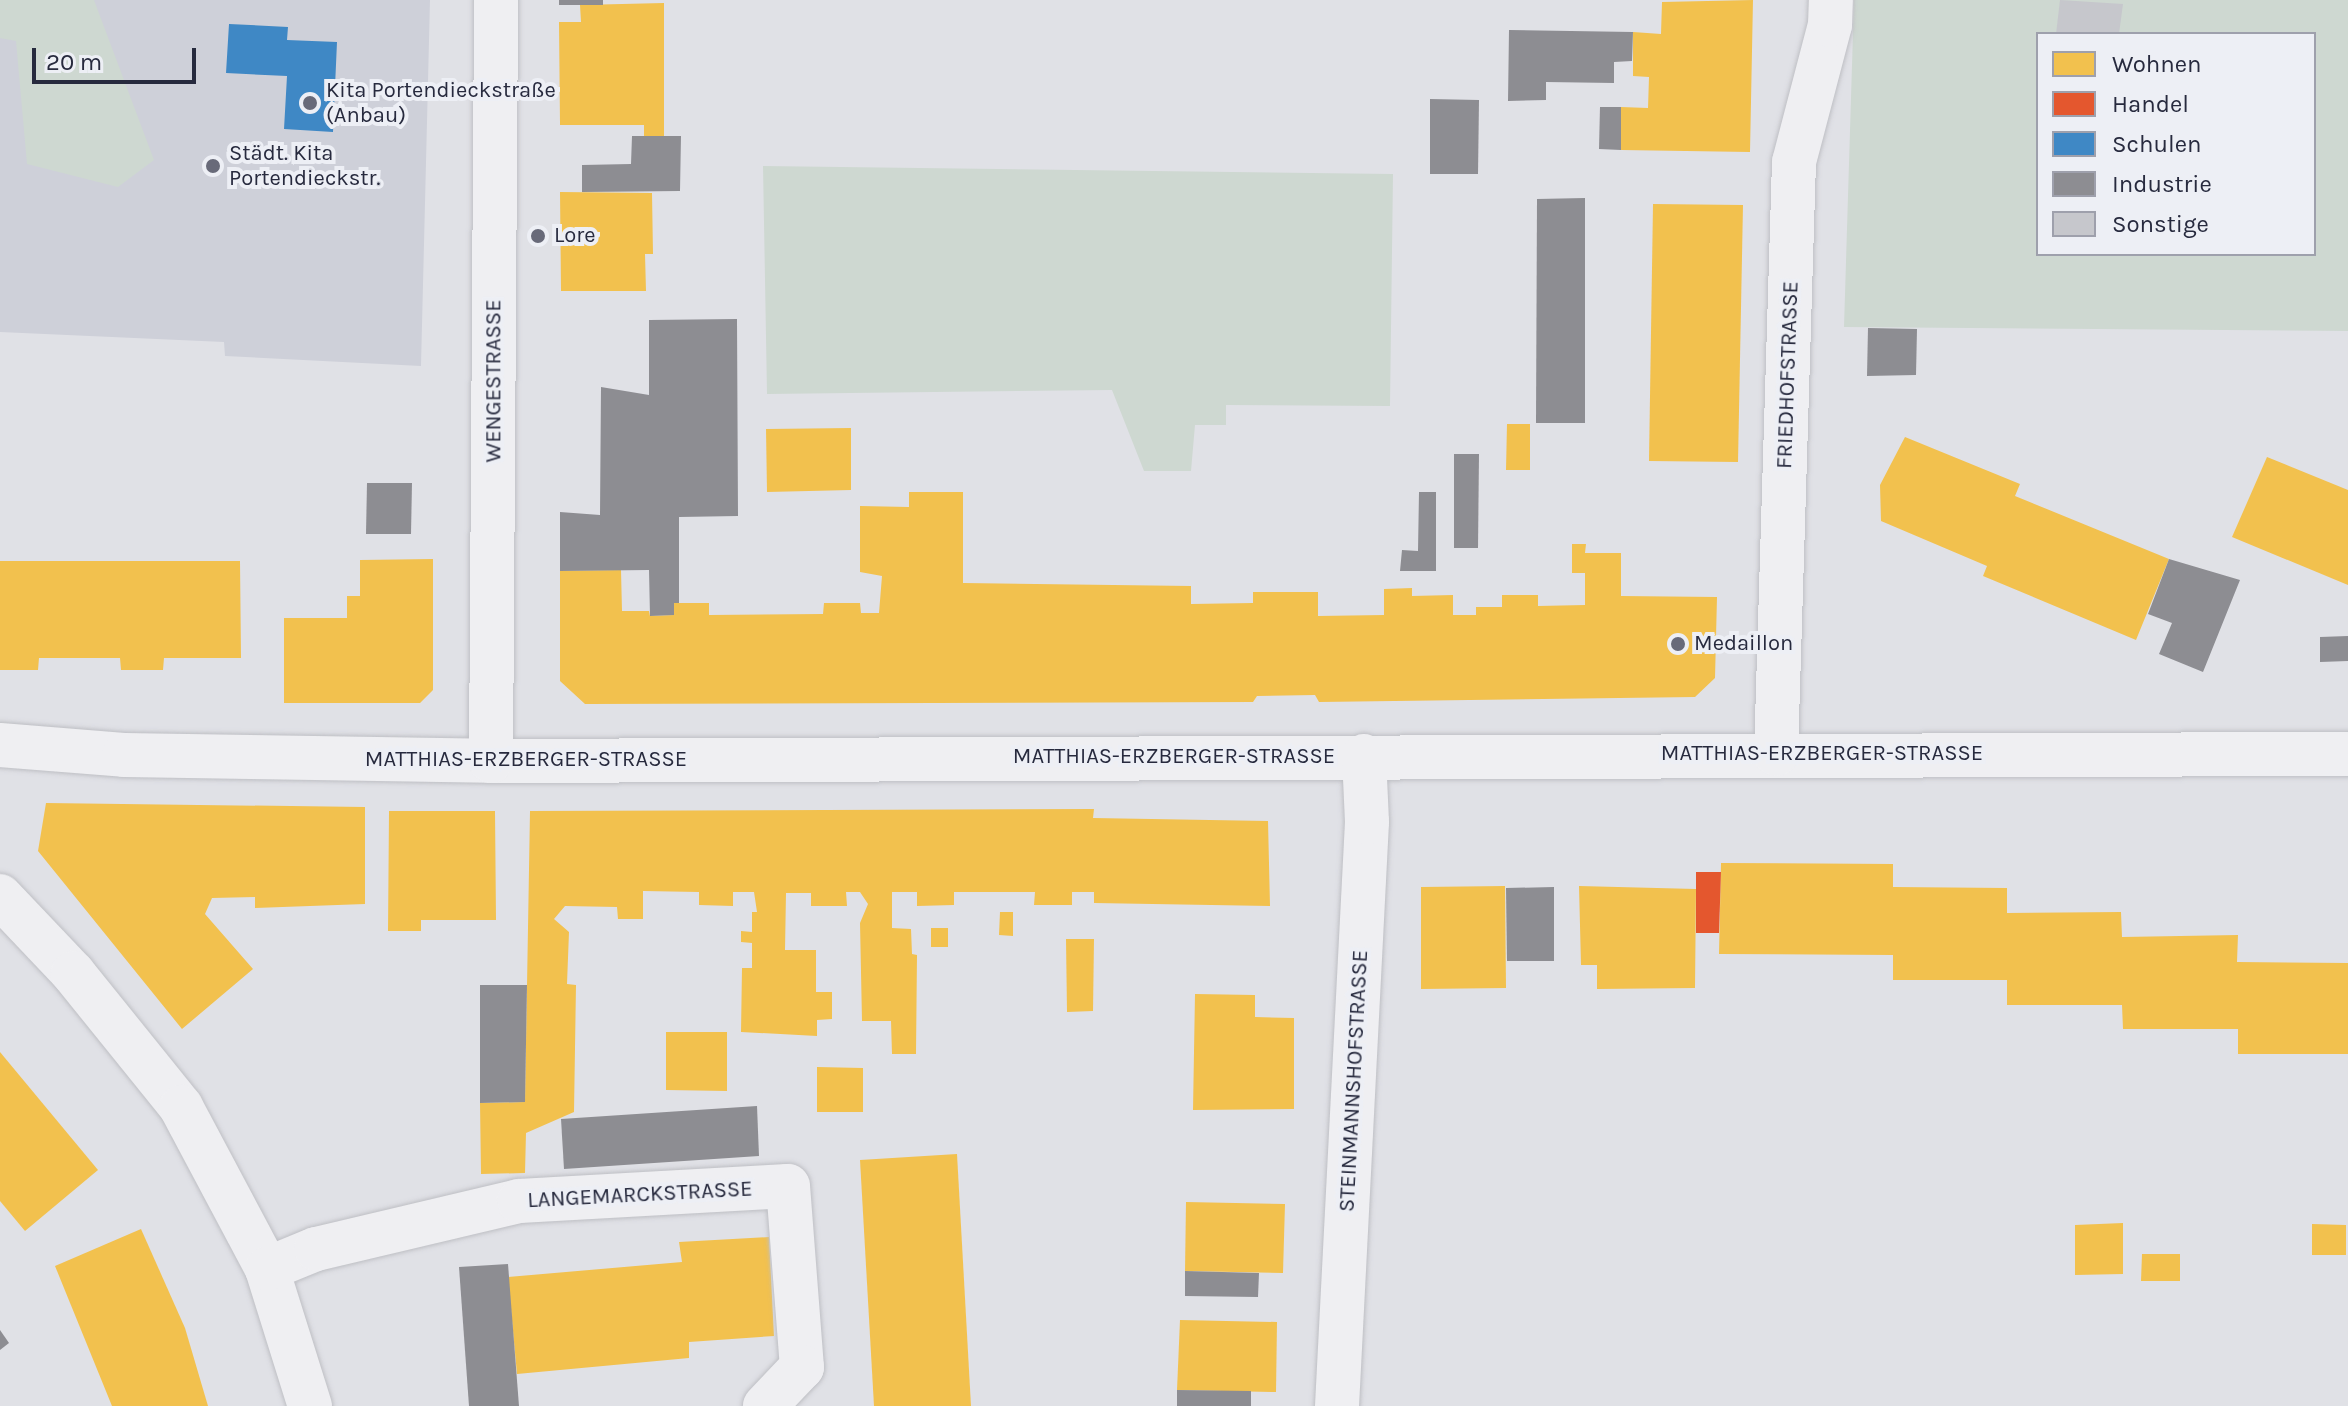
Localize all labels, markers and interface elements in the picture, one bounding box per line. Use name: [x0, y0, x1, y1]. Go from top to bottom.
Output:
scale bar: [36, 32, 200, 82]
legend: [2036, 32, 2316, 256]
text: 20 m: [46, 48, 102, 76]
text: Wohnen: [2112, 50, 2202, 78]
place label: Kita Portendieckstraße (Anbau): [326, 77, 556, 128]
text: Handel: [2112, 90, 2189, 118]
marker: Kita Portendieckstraße (Anbau): [301, 94, 319, 112]
text: Schulen: [2112, 130, 2201, 158]
place label: Städt. Kita Portendieckstr.: [229, 140, 380, 192]
marker: Städt. Kita Portendieckstr.: [204, 157, 222, 175]
text: Industrie: [2112, 170, 2212, 198]
text: Sonstige: [2112, 210, 2209, 238]
place label: Lore: [554, 223, 596, 249]
marker: Lore: [529, 227, 547, 245]
street label: FRIEDHOFSTRASSE: [1772, 281, 1804, 469]
street label: WENGESTRASSE: [481, 300, 507, 462]
place label: Medaillon: [1694, 631, 1793, 657]
marker: Medaillon: [1669, 635, 1687, 653]
street label: MATTHIAS-ERZBERGER-STRASSE: [1661, 741, 1983, 767]
street label: MATTHIAS-ERZBERGER-STRASSE: [1013, 744, 1335, 770]
street label: MATTHIAS-ERZBERGER-STRASSE: [365, 747, 687, 773]
street label: STEINMANNSHOFSTRASSE: [1334, 949, 1374, 1213]
street label: LANGEMARCKSTRASSE: [527, 1176, 753, 1214]

